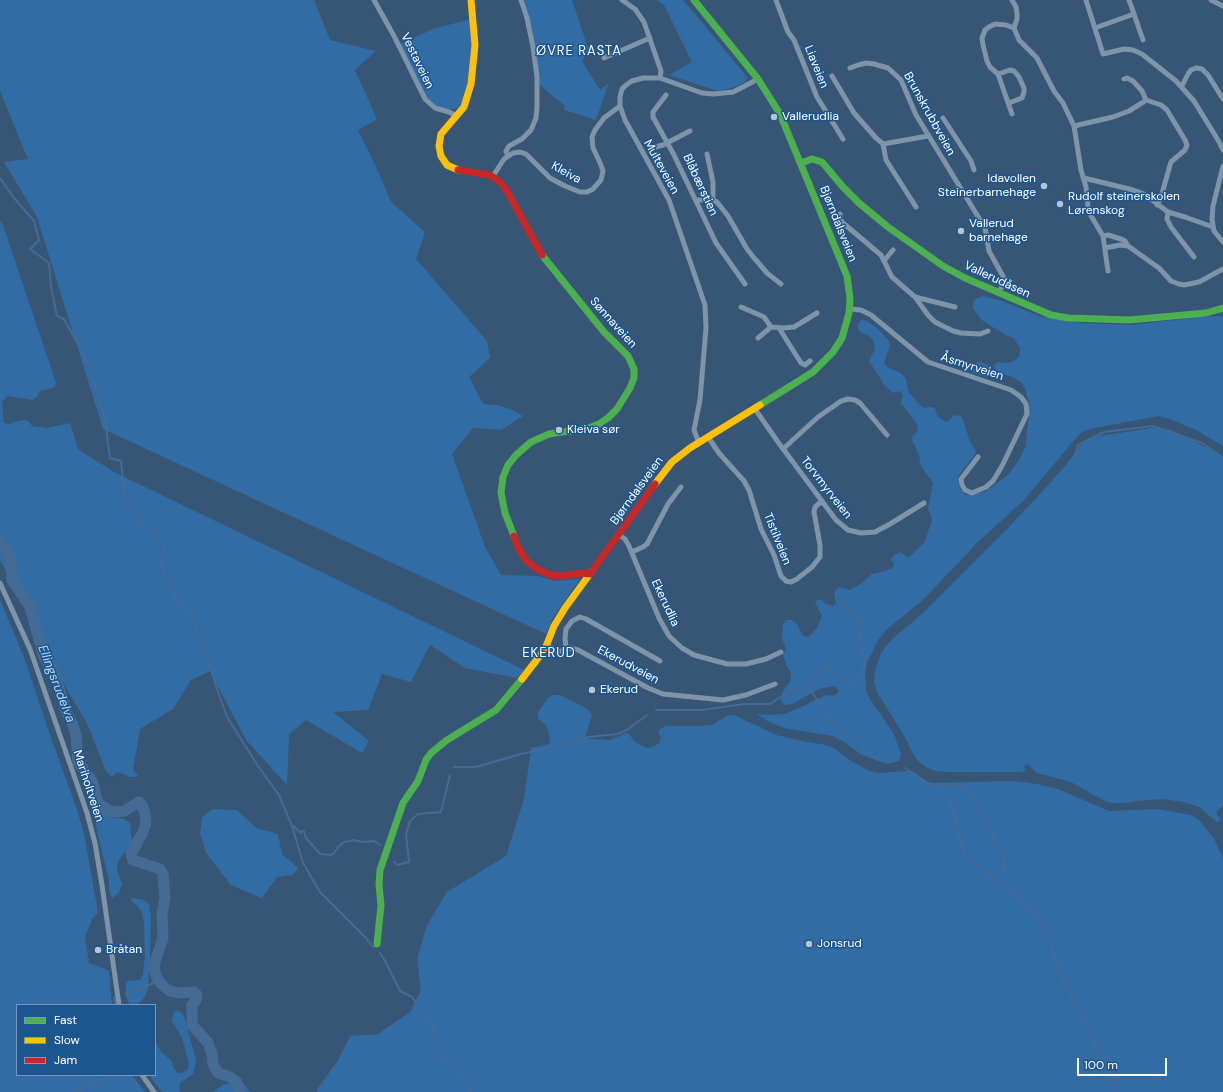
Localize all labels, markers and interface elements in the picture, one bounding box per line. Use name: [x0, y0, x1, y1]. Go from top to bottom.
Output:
street label: Vestaveien: [397, 31, 437, 91]
street label: Liaveien: [801, 43, 831, 91]
district label: ØVRE RASTA: [536, 44, 622, 60]
street label: Brunskrubbveien: [900, 70, 958, 158]
place label: Vallerudlia: [782, 110, 839, 124]
marker: Vallerudlia: [769, 112, 779, 122]
street label: Multeveien: [640, 137, 682, 197]
street label: Blåbærstien: [679, 152, 721, 218]
street label: Kleiva: [549, 159, 583, 187]
place label: Idavollen Steinerbarnehage: [938, 172, 1036, 200]
marker: Idavollen Steinerbarnehage: [1039, 181, 1049, 191]
street label: Bjørndalsveien: [816, 184, 860, 264]
place label: Rudolf steinerskolen Lørenskog: [1068, 190, 1180, 218]
marker: Rudolf steinerskolen Lørenskog: [1055, 199, 1065, 209]
place label: Vallerud barnehage: [969, 217, 1028, 245]
marker: Vallerud barnehage: [956, 226, 966, 236]
street label: Vallerudåsen: [962, 258, 1032, 302]
street label: Sønnaveien: [586, 295, 640, 351]
street label: Åsmyrveien: [939, 350, 1005, 384]
place label: Kleiva sør: [567, 423, 620, 437]
marker: Kleiva sør: [554, 425, 564, 435]
street label: Bjørndalsveien: [608, 454, 666, 528]
street label: Torvmyrveien: [797, 454, 855, 522]
street label: Tistilveien: [760, 511, 794, 567]
street label: Ekerudlia: [648, 577, 682, 629]
water label: Ellingsrudelva: [34, 643, 78, 725]
street label: Ekerudveien: [595, 643, 661, 687]
district label: EKERUD: [522, 646, 576, 662]
place label: Ekerud: [600, 683, 638, 697]
marker: Ekerud: [587, 685, 597, 695]
street label: Mariholtveien: [70, 748, 106, 824]
place label: Jonsrud: [817, 937, 862, 951]
marker: Jonsrud: [804, 939, 814, 949]
place label: Bråtan: [106, 943, 142, 957]
marker: Bråtan: [93, 945, 103, 955]
legend: [16, 1004, 156, 1076]
text: Fast: [54, 1012, 77, 1028]
text: Slow: [54, 1032, 80, 1048]
scale bar: [1079, 1050, 1169, 1076]
text: Jam: [54, 1052, 77, 1068]
text: 100 m: [1084, 1057, 1118, 1073]

